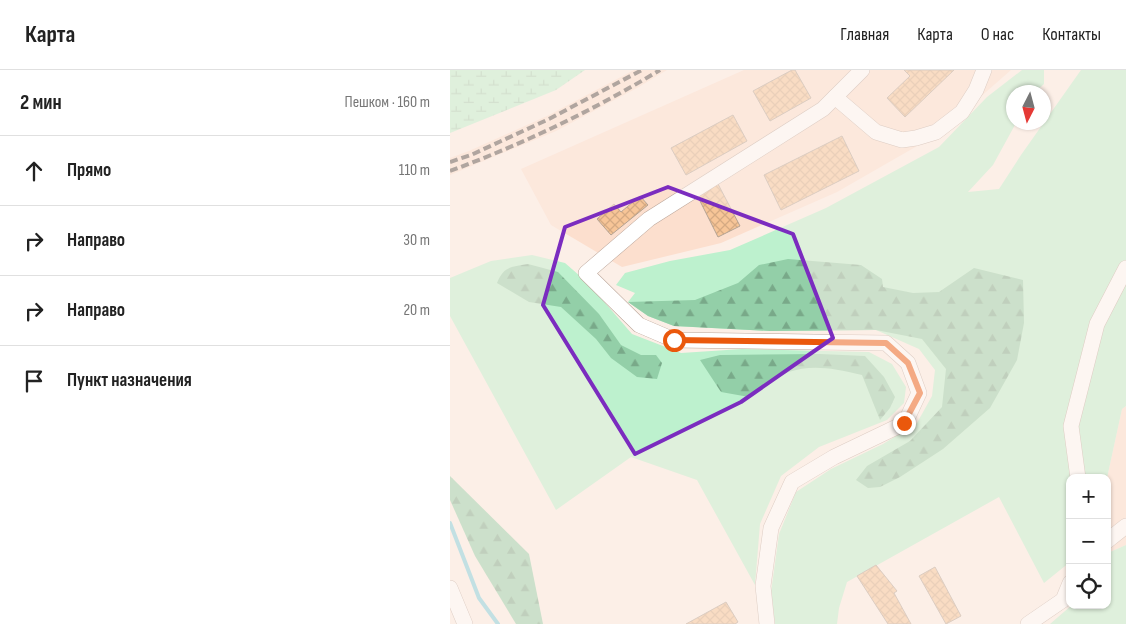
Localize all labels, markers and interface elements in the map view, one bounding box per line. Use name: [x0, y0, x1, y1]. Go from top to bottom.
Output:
text: Карта: [25, 20, 75, 49]
text: Главная: [840, 24, 889, 45]
text: Карта: [917, 24, 953, 45]
text: О нас: [981, 24, 1014, 45]
text: Контакты: [1042, 24, 1101, 45]
north arrow: [1006, 85, 1051, 130]
text: 2 мин: [20, 90, 62, 115]
text: Пешком · 160 m: [345, 93, 430, 112]
icon: ahead: [20, 157, 48, 185]
text: Прямо: [67, 159, 111, 182]
text: 110 m: [399, 161, 430, 180]
icon: right: [20, 227, 48, 255]
text: Направо: [67, 229, 125, 252]
text: 30 m: [403, 231, 430, 250]
icon: right: [20, 297, 48, 325]
text: Направо: [67, 299, 125, 322]
text: 20 m: [403, 301, 430, 320]
route start: [663, 329, 686, 352]
icon: arrive: [20, 367, 48, 395]
text: Пункт назначения: [67, 369, 192, 392]
route end: [893, 412, 916, 435]
map controls: [1066, 474, 1111, 609]
button: +: [1066, 474, 1111, 519]
button: −: [1066, 519, 1111, 564]
button: locate: [1066, 564, 1111, 609]

